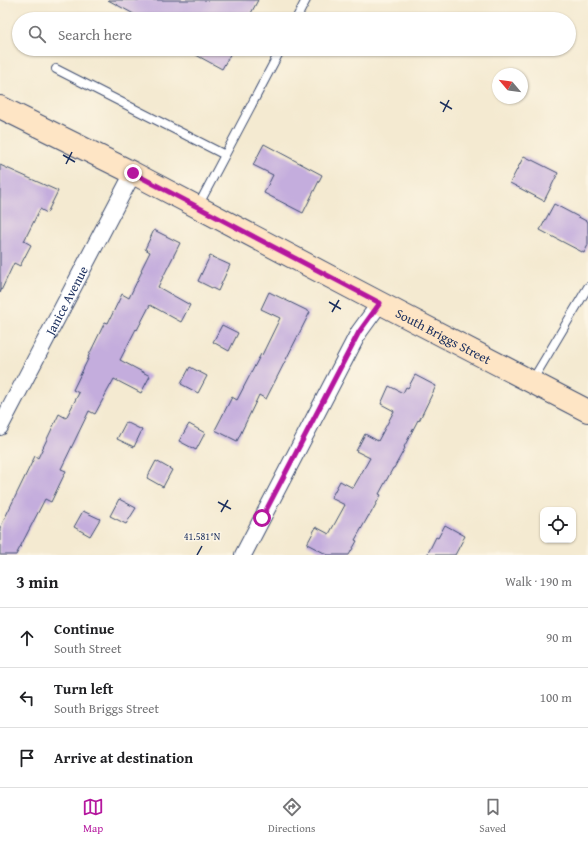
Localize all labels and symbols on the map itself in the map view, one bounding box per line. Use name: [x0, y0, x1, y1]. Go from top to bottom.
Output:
north arrow: [492, 68, 528, 104]
route end: [124, 164, 142, 182]
street label: Janice Avenue: [39, 262, 92, 340]
street label: South Briggs Street: [392, 303, 495, 369]
route start: [253, 509, 271, 527]
text: 41.581°N: [184, 529, 221, 544]

